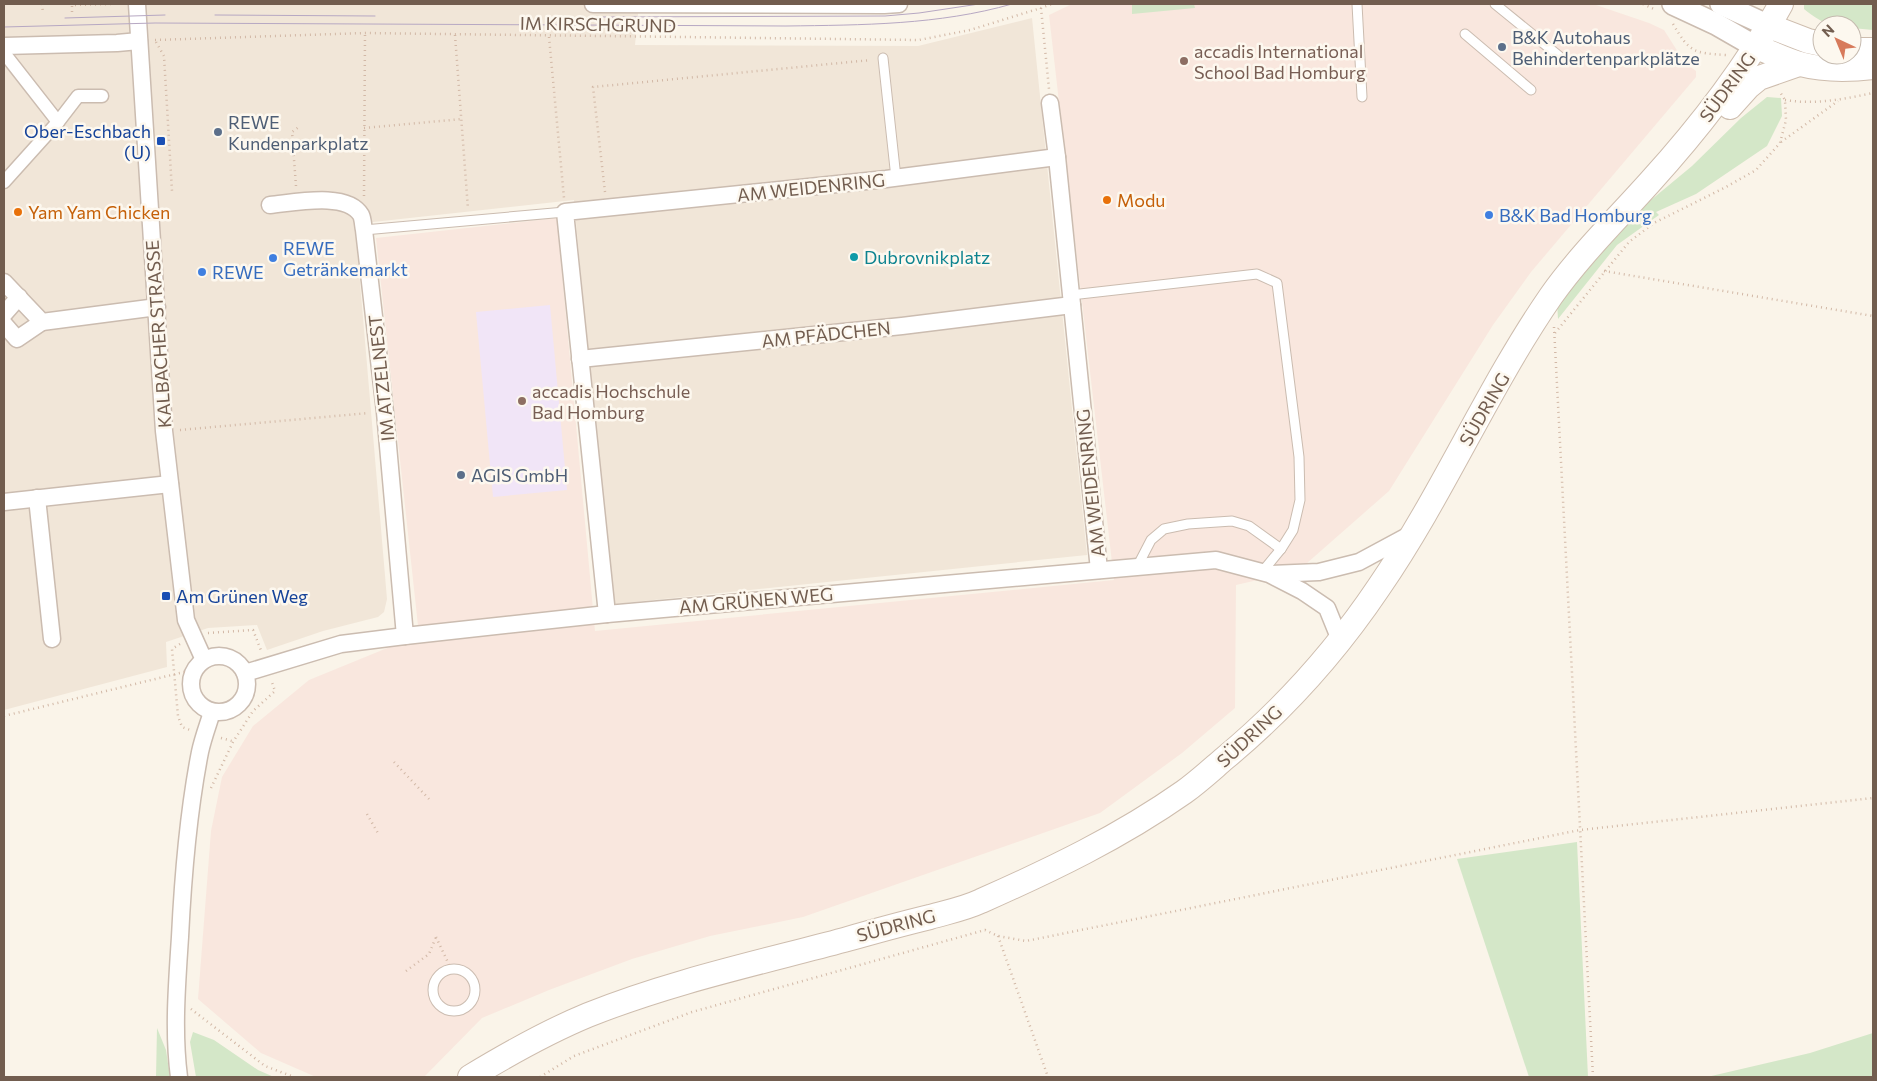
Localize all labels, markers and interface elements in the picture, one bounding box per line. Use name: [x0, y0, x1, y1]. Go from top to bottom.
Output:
street label: IM KIRSCHGRUND: [520, 12, 676, 36]
north arrow: [1812, 15, 1862, 65]
text: N: [1818, 21, 1837, 40]
place label: B&K Autohaus Behindertenparkplätze: [1512, 26, 1700, 69]
place label: accadis International School Bad Homburg: [1194, 40, 1366, 83]
marker: B&K Autohaus Behindertenparkplätze: [1496, 41, 1508, 53]
street label: SÜDRING: [1694, 48, 1760, 126]
marker: accadis International School Bad Homburg: [1178, 55, 1190, 67]
place label: REWE Kundenparkplatz: [228, 111, 368, 154]
place label: Ober-Eschbach (U): [24, 120, 151, 163]
marker: REWE Kundenparkplatz: [212, 126, 224, 138]
marker: Ober-Eschbach (U): [155, 135, 167, 147]
street label: AM WEIDENRING: [736, 168, 886, 206]
place label: Modu: [1117, 189, 1165, 211]
marker: Modu: [1101, 194, 1113, 206]
place label: Yam Yam Chicken: [28, 201, 170, 223]
place label: B&K Bad Homburg: [1499, 204, 1652, 226]
marker: Yam Yam Chicken: [12, 206, 24, 218]
marker: B&K Bad Homburg: [1483, 209, 1495, 221]
place label: REWE Getränkemarkt: [283, 237, 408, 280]
street label: KALBACHER STRASSE: [140, 239, 176, 429]
place label: Dubrovnikplatz: [864, 246, 990, 268]
marker: Dubrovnikplatz: [848, 251, 860, 263]
marker: REWE Getränkemarkt: [267, 252, 279, 264]
place label: REWE: [212, 261, 264, 283]
marker: REWE: [196, 266, 208, 278]
street label: IM ATZELNEST: [363, 314, 399, 442]
street label: AM PFÄDCHEN: [760, 316, 892, 352]
street label: SÜDRING: [1454, 369, 1514, 449]
place label: accadis Hochschule Bad Homburg: [532, 380, 690, 423]
marker: accadis Hochschule Bad Homburg: [516, 395, 528, 407]
street label: AM WEIDENRING: [1071, 408, 1109, 558]
place label: AGIS GmbH: [471, 464, 568, 486]
marker: AGIS GmbH: [455, 469, 467, 481]
street label: AM GRÜNEN WEG: [678, 582, 834, 618]
place label: Am Grünen Weg: [176, 585, 308, 607]
marker: Am Grünen Weg: [160, 590, 172, 602]
street label: SÜDRING: [1212, 700, 1286, 772]
street label: SÜDRING: [854, 904, 938, 946]

